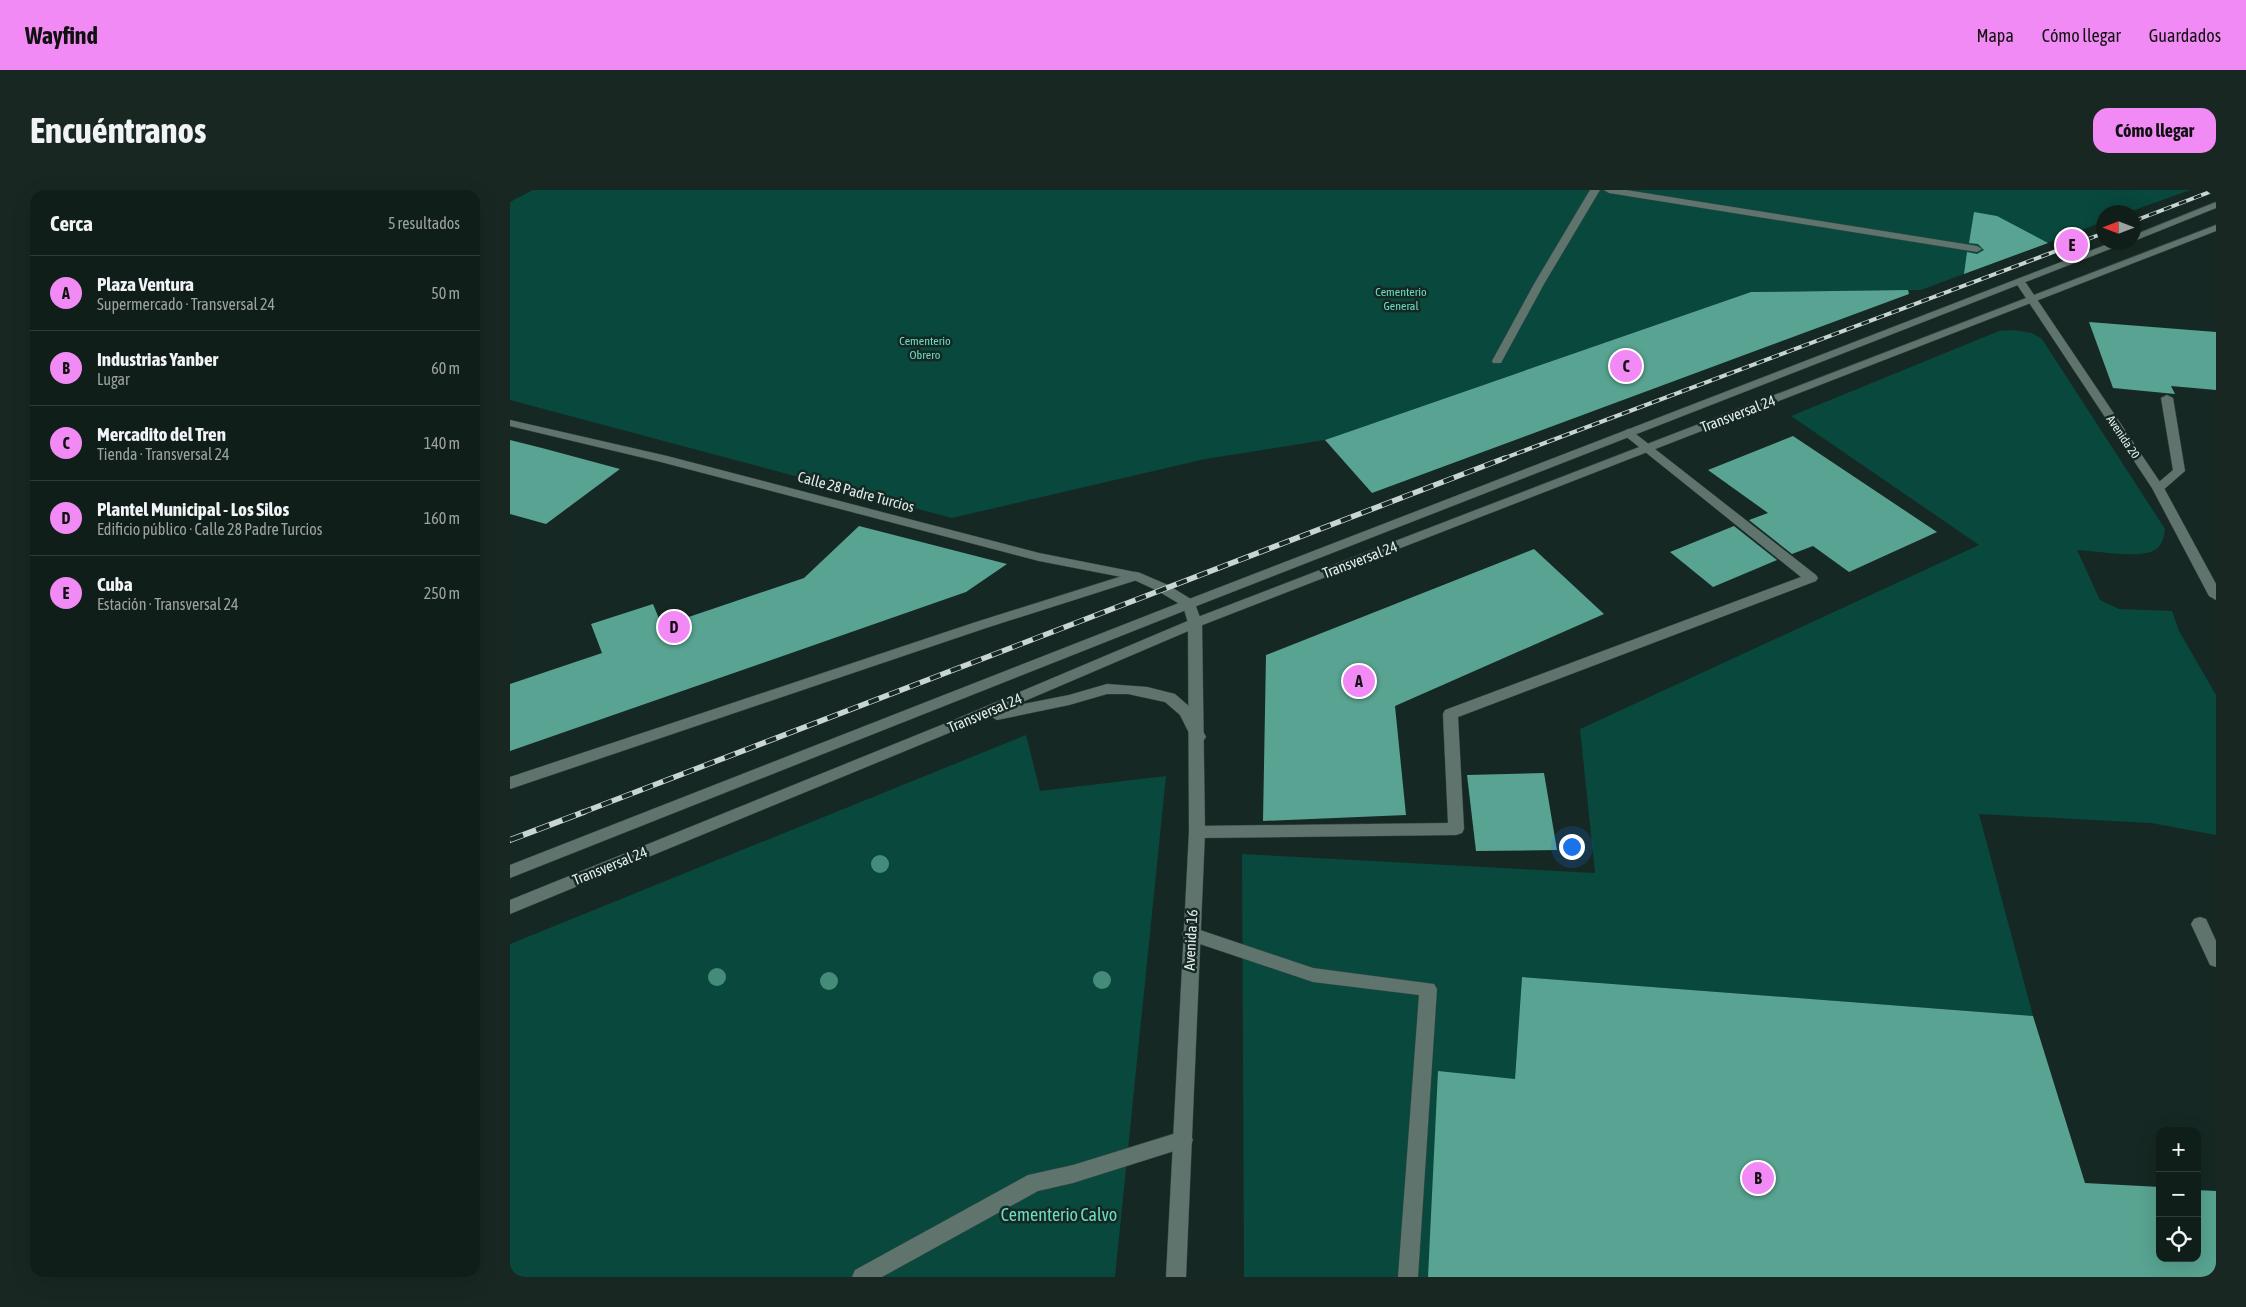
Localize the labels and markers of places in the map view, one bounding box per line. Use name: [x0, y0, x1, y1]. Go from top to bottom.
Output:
pin: E: [2056, 226, 2088, 264]
pin: C: [1610, 347, 1642, 385]
pin: D: [658, 608, 690, 646]
pin: A: [1343, 662, 1375, 700]
pin: B: [1742, 1159, 1774, 1197]

